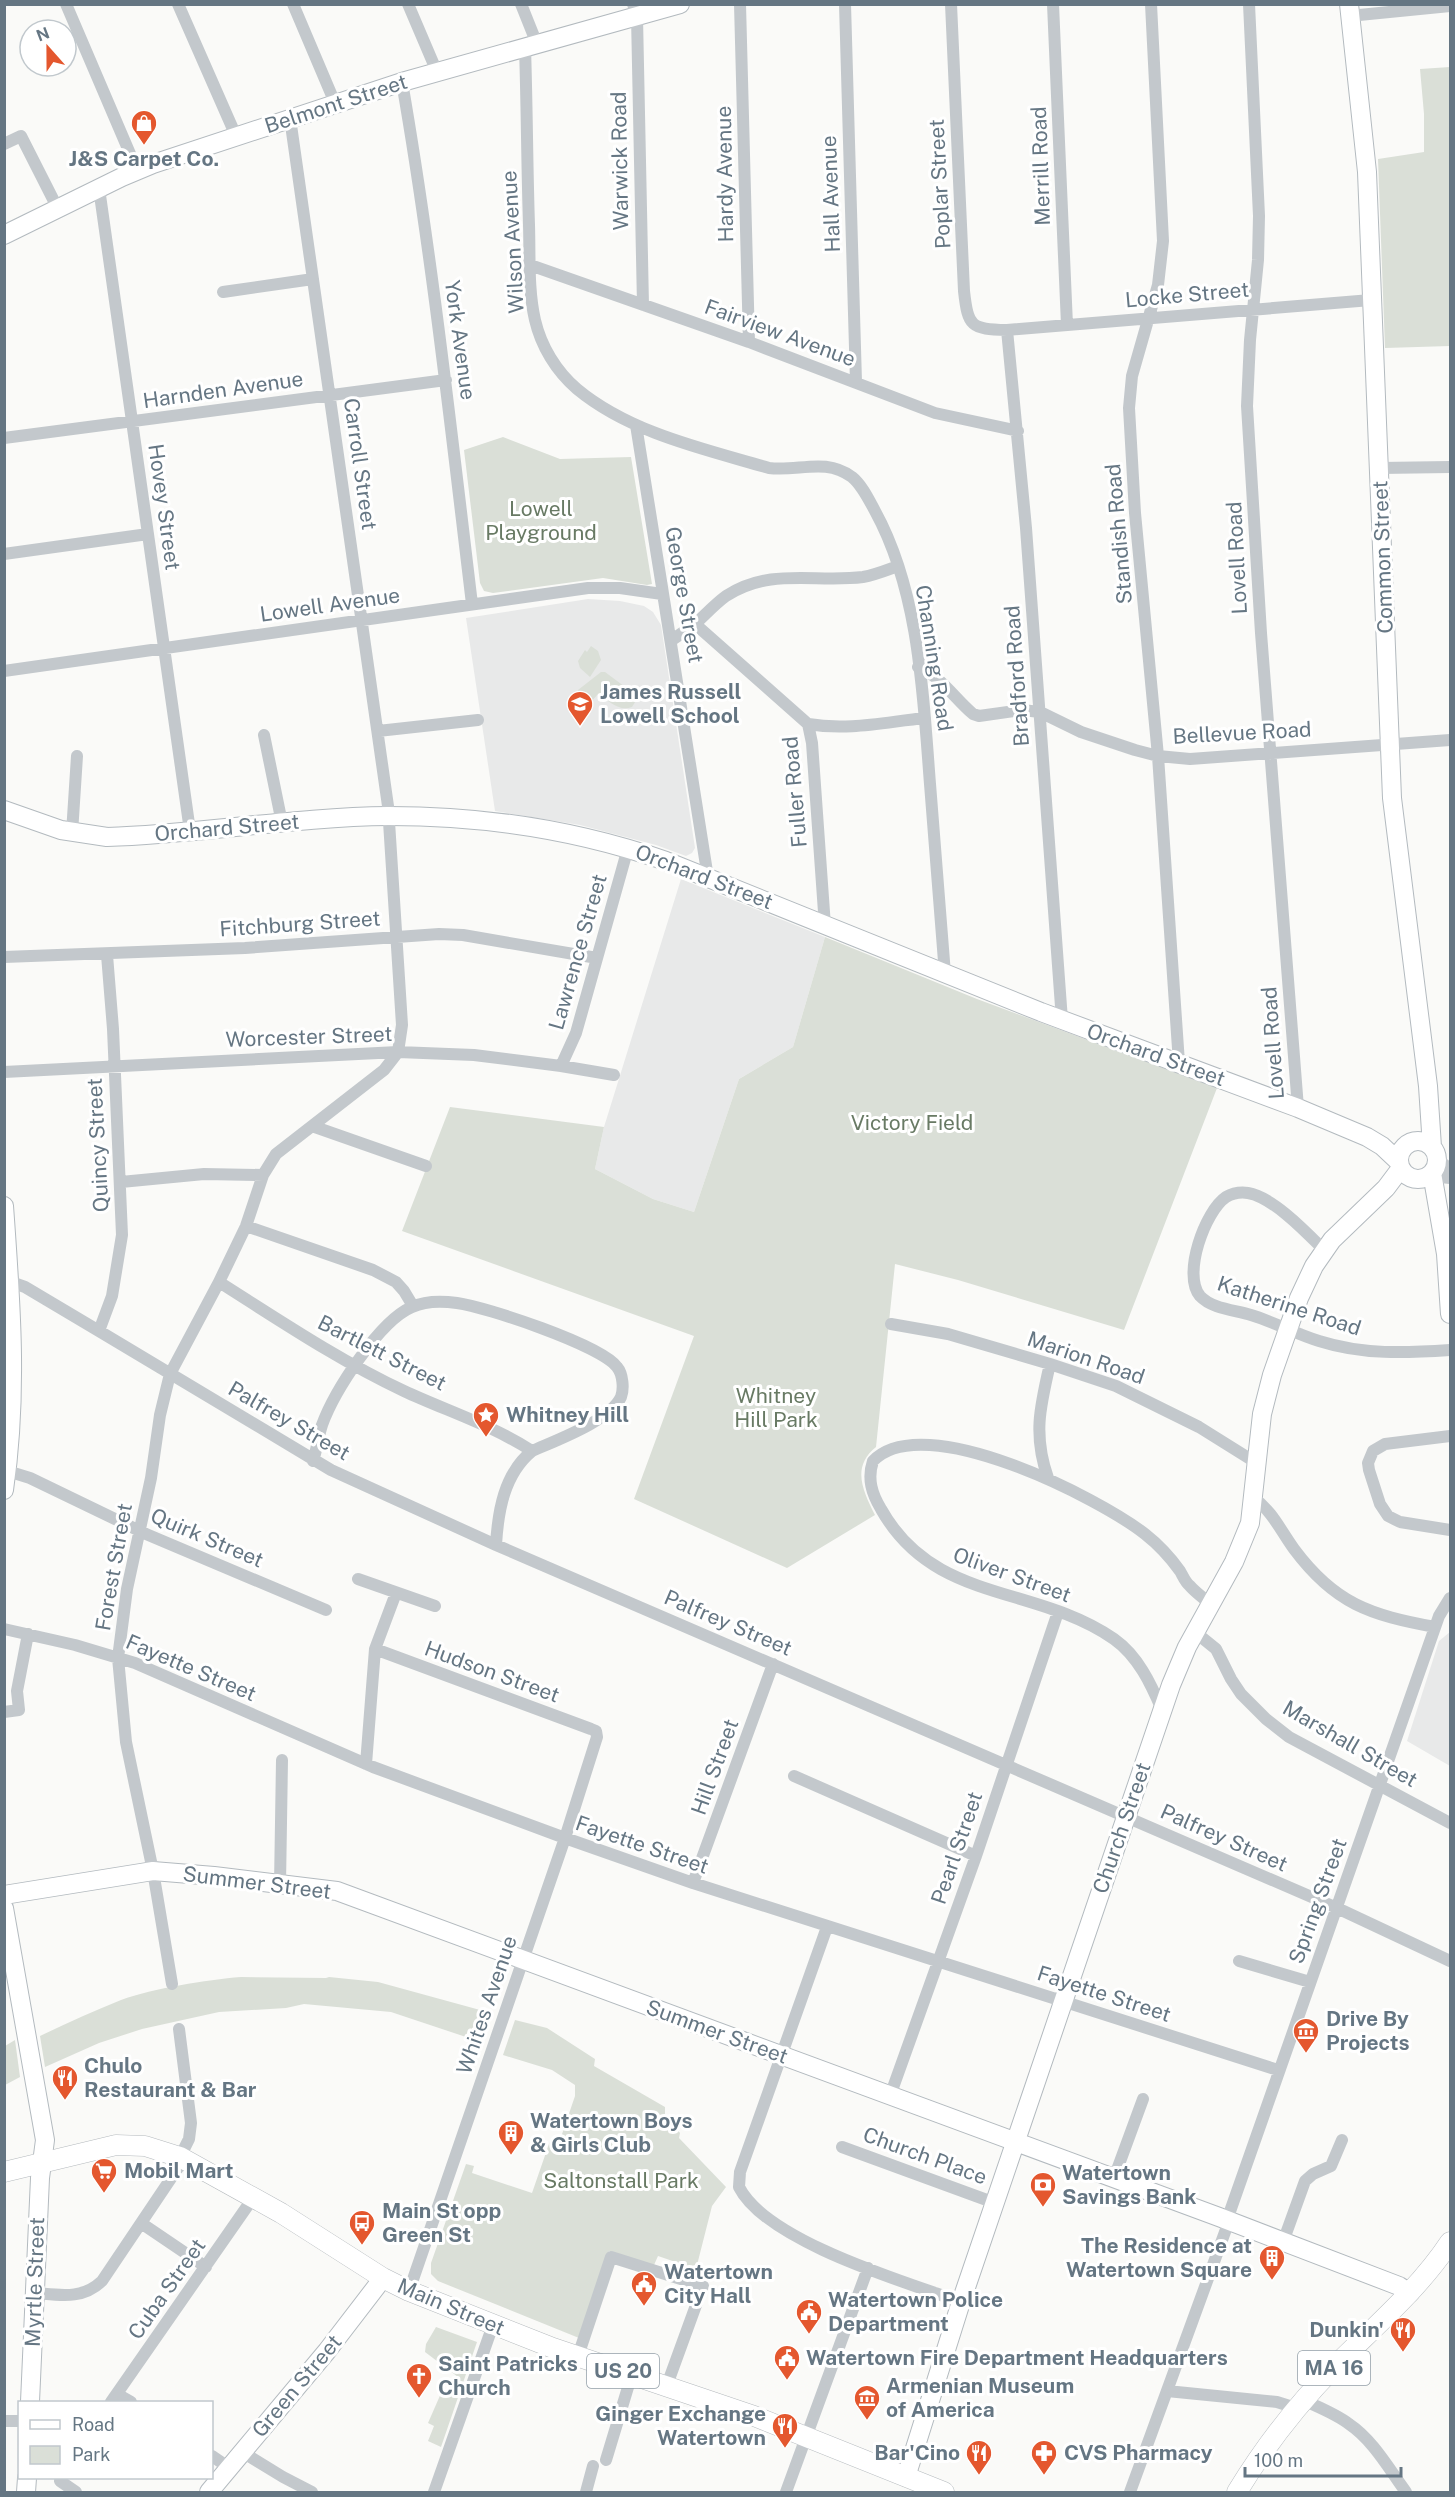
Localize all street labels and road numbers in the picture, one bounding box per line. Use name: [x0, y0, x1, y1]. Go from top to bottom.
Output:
street label: Belmont Street: [261, 69, 410, 138]
street label: Warwick Road: [606, 91, 633, 231]
street label: Hardy Avenue: [711, 106, 738, 243]
street label: Merrill Road: [1026, 106, 1055, 226]
street label: Poplar Street: [924, 118, 955, 250]
street label: Hall Avenue: [816, 135, 845, 253]
street label: Wilson Avenue: [496, 170, 529, 314]
street label: Locke Street: [1124, 277, 1250, 312]
street label: York Avenue: [440, 279, 481, 401]
street label: Fairview Avenue: [701, 294, 859, 371]
street label: Harnden Avenue: [141, 366, 305, 413]
street label: Carroll Street: [339, 396, 382, 531]
street label: Hovey Street: [143, 442, 186, 572]
street label: Standish Road: [1100, 463, 1137, 605]
street label: Common Street: [1367, 480, 1398, 634]
street label: Lovell Road: [1221, 501, 1252, 615]
street label: George Street: [660, 525, 709, 665]
street label: Lowell Avenue: [258, 582, 402, 627]
street label: Channing Road: [911, 583, 958, 733]
street label: Bradford Road: [999, 605, 1034, 747]
street label: Bellevue Road: [1172, 716, 1312, 749]
street label: Fuller Road: [777, 735, 812, 849]
street label: Orchard Street: [154, 809, 300, 846]
street label: Orchard Street: [632, 839, 776, 914]
street label: Lawrence Street: [543, 871, 612, 1033]
street label: Fitchburg Street: [219, 905, 381, 942]
street label: Lovell Road: [1256, 986, 1289, 1100]
street label: Orchard Street: [1084, 1018, 1229, 1091]
street label: Worcester Street: [225, 1021, 393, 1052]
street label: Quincy Street: [82, 1077, 113, 1213]
street label: Katherine Road: [1214, 1271, 1364, 1341]
street label: Bartlett Street: [314, 1309, 451, 1396]
street label: Marion Road: [1024, 1326, 1148, 1389]
street label: Palfrey Street: [224, 1376, 355, 1465]
street label: Forest Street: [90, 1501, 137, 1633]
street label: Quirk Street: [147, 1503, 267, 1572]
street label: Oliver Street: [950, 1542, 1075, 1607]
street label: Palfrey Street: [661, 1584, 796, 1661]
street label: Fayette Street: [122, 1629, 260, 1706]
street label: Hudson Street: [421, 1636, 563, 1708]
street label: Marshall Street: [1278, 1695, 1422, 1792]
street label: Hill Street: [686, 1715, 743, 1818]
street label: Church Street: [1087, 1759, 1156, 1897]
street label: Pearl Street: [926, 1788, 987, 1907]
street label: Palfrey Street: [1157, 1798, 1292, 1877]
street label: Fayette Street: [572, 1810, 712, 1879]
street label: Spring Street: [1283, 1835, 1352, 1967]
street label: Summer Street: [181, 1861, 333, 1904]
street label: Whites Avenue: [451, 1932, 522, 2077]
street label: Fayette Street: [1034, 1960, 1174, 2027]
street label: Summer Street: [643, 1994, 792, 2069]
street label: Church Place: [860, 2122, 990, 2189]
street label: Myrtle Street: [20, 2217, 49, 2347]
street label: Cuba Street: [123, 2234, 210, 2344]
street label: Main Street: [394, 2273, 509, 2340]
street label: Green Street: [247, 2329, 347, 2442]
road number: MA 16: [1298, 2351, 1370, 2385]
road number: US 20: [587, 2354, 659, 2388]

